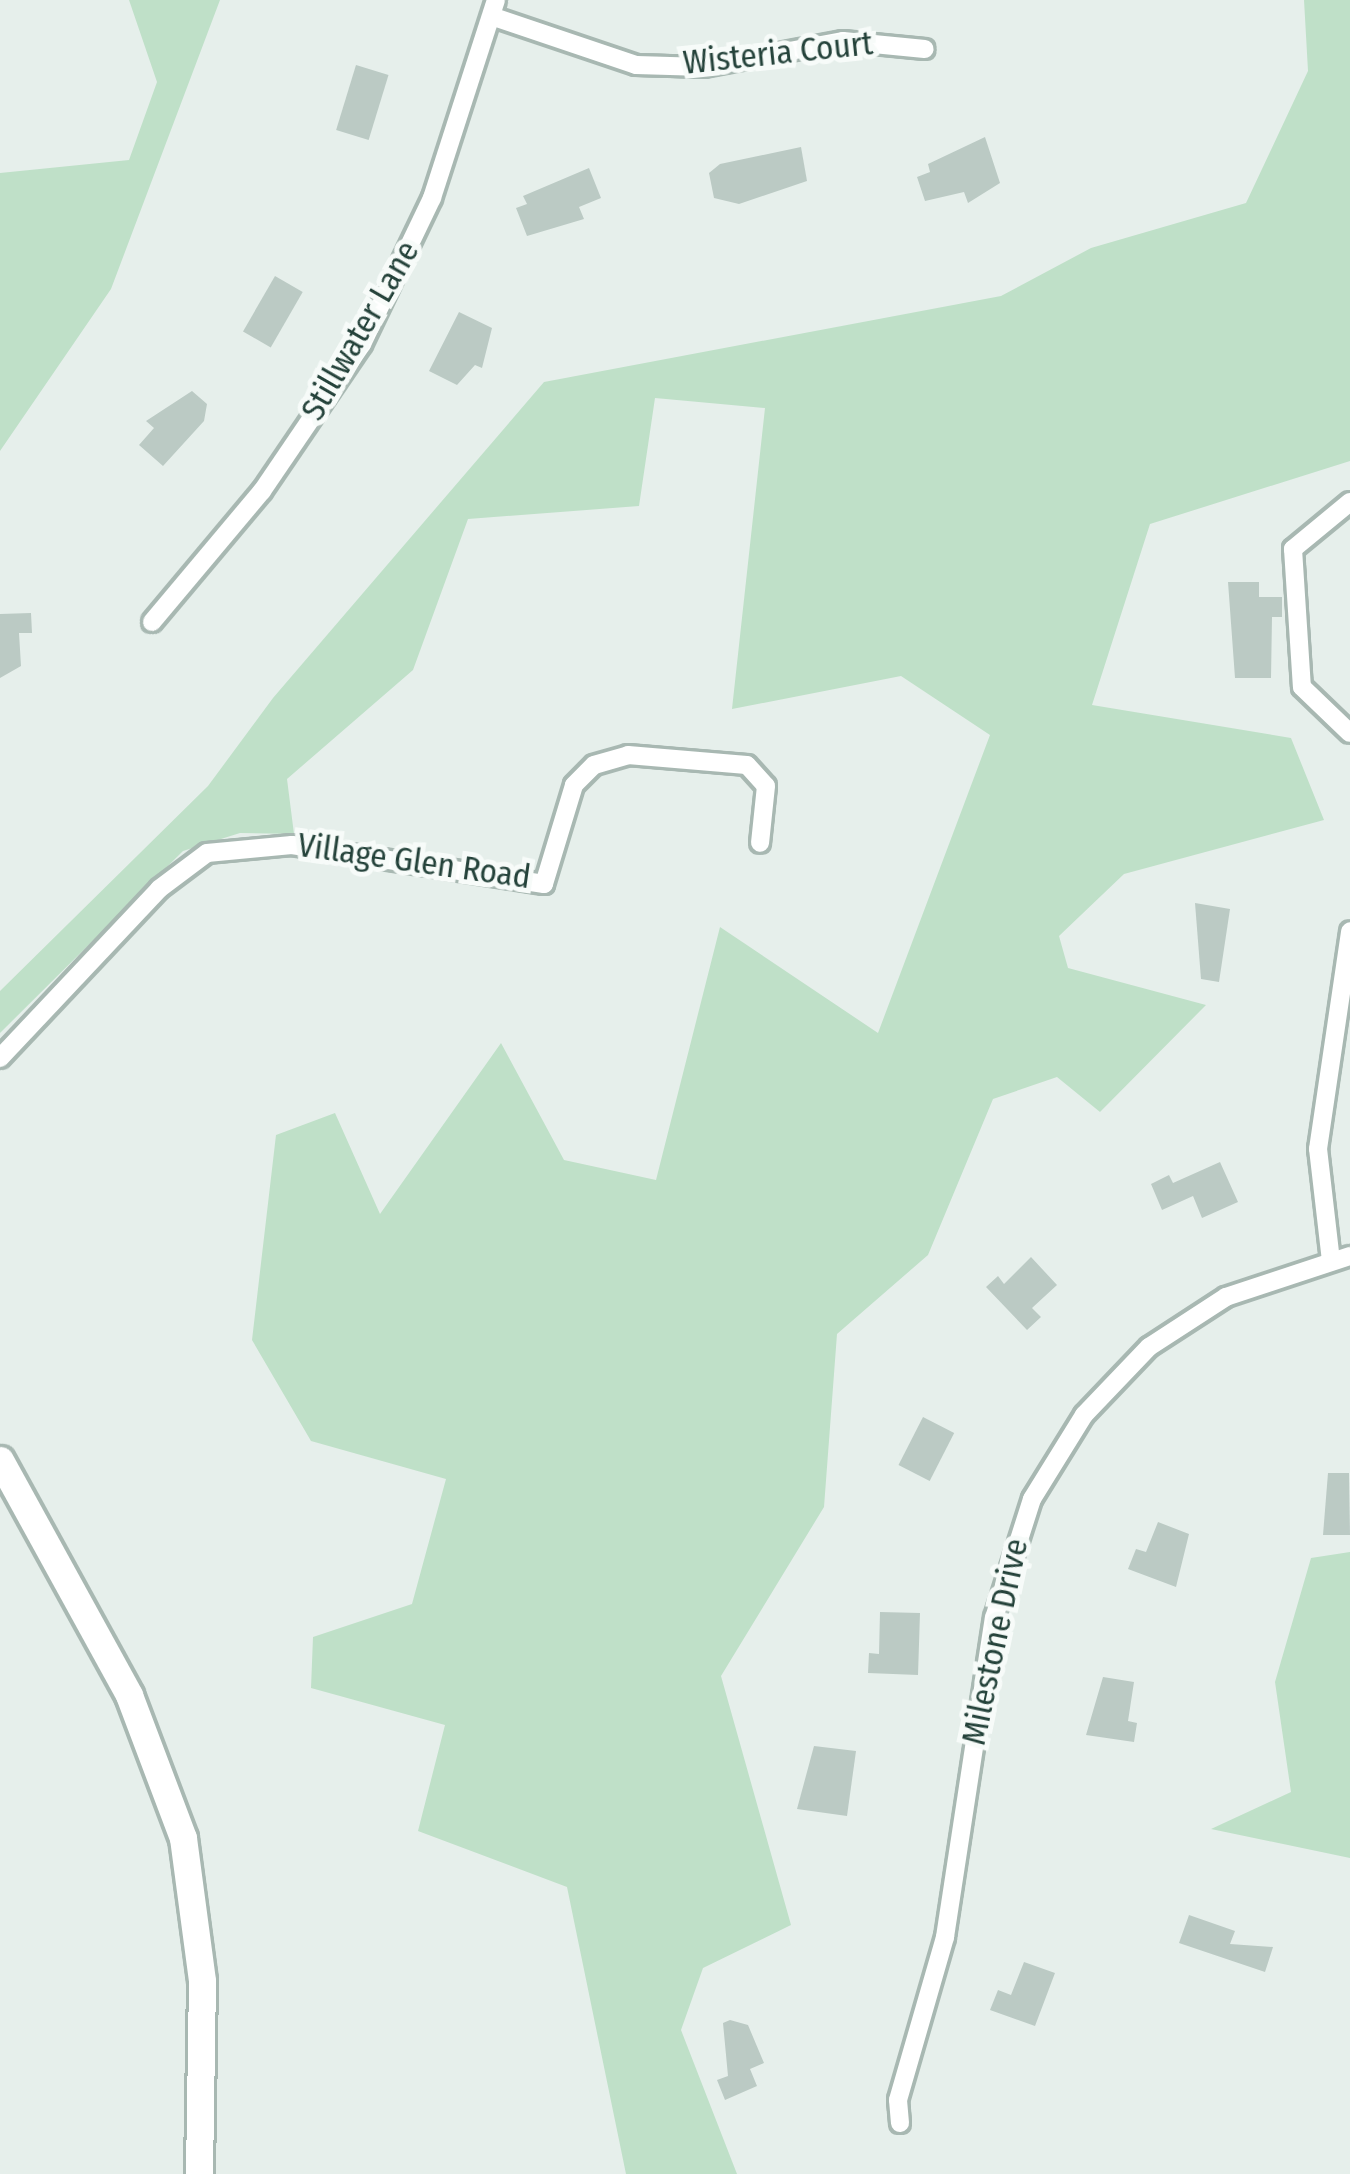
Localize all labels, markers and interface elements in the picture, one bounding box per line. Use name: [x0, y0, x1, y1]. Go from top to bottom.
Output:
street label: Wisteria Court: [681, 24, 875, 84]
street label: Stillwater Lane: [294, 234, 428, 428]
street label: Village Glen Road: [295, 826, 533, 898]
street label: Milestone Drive: [955, 1535, 1037, 1749]

